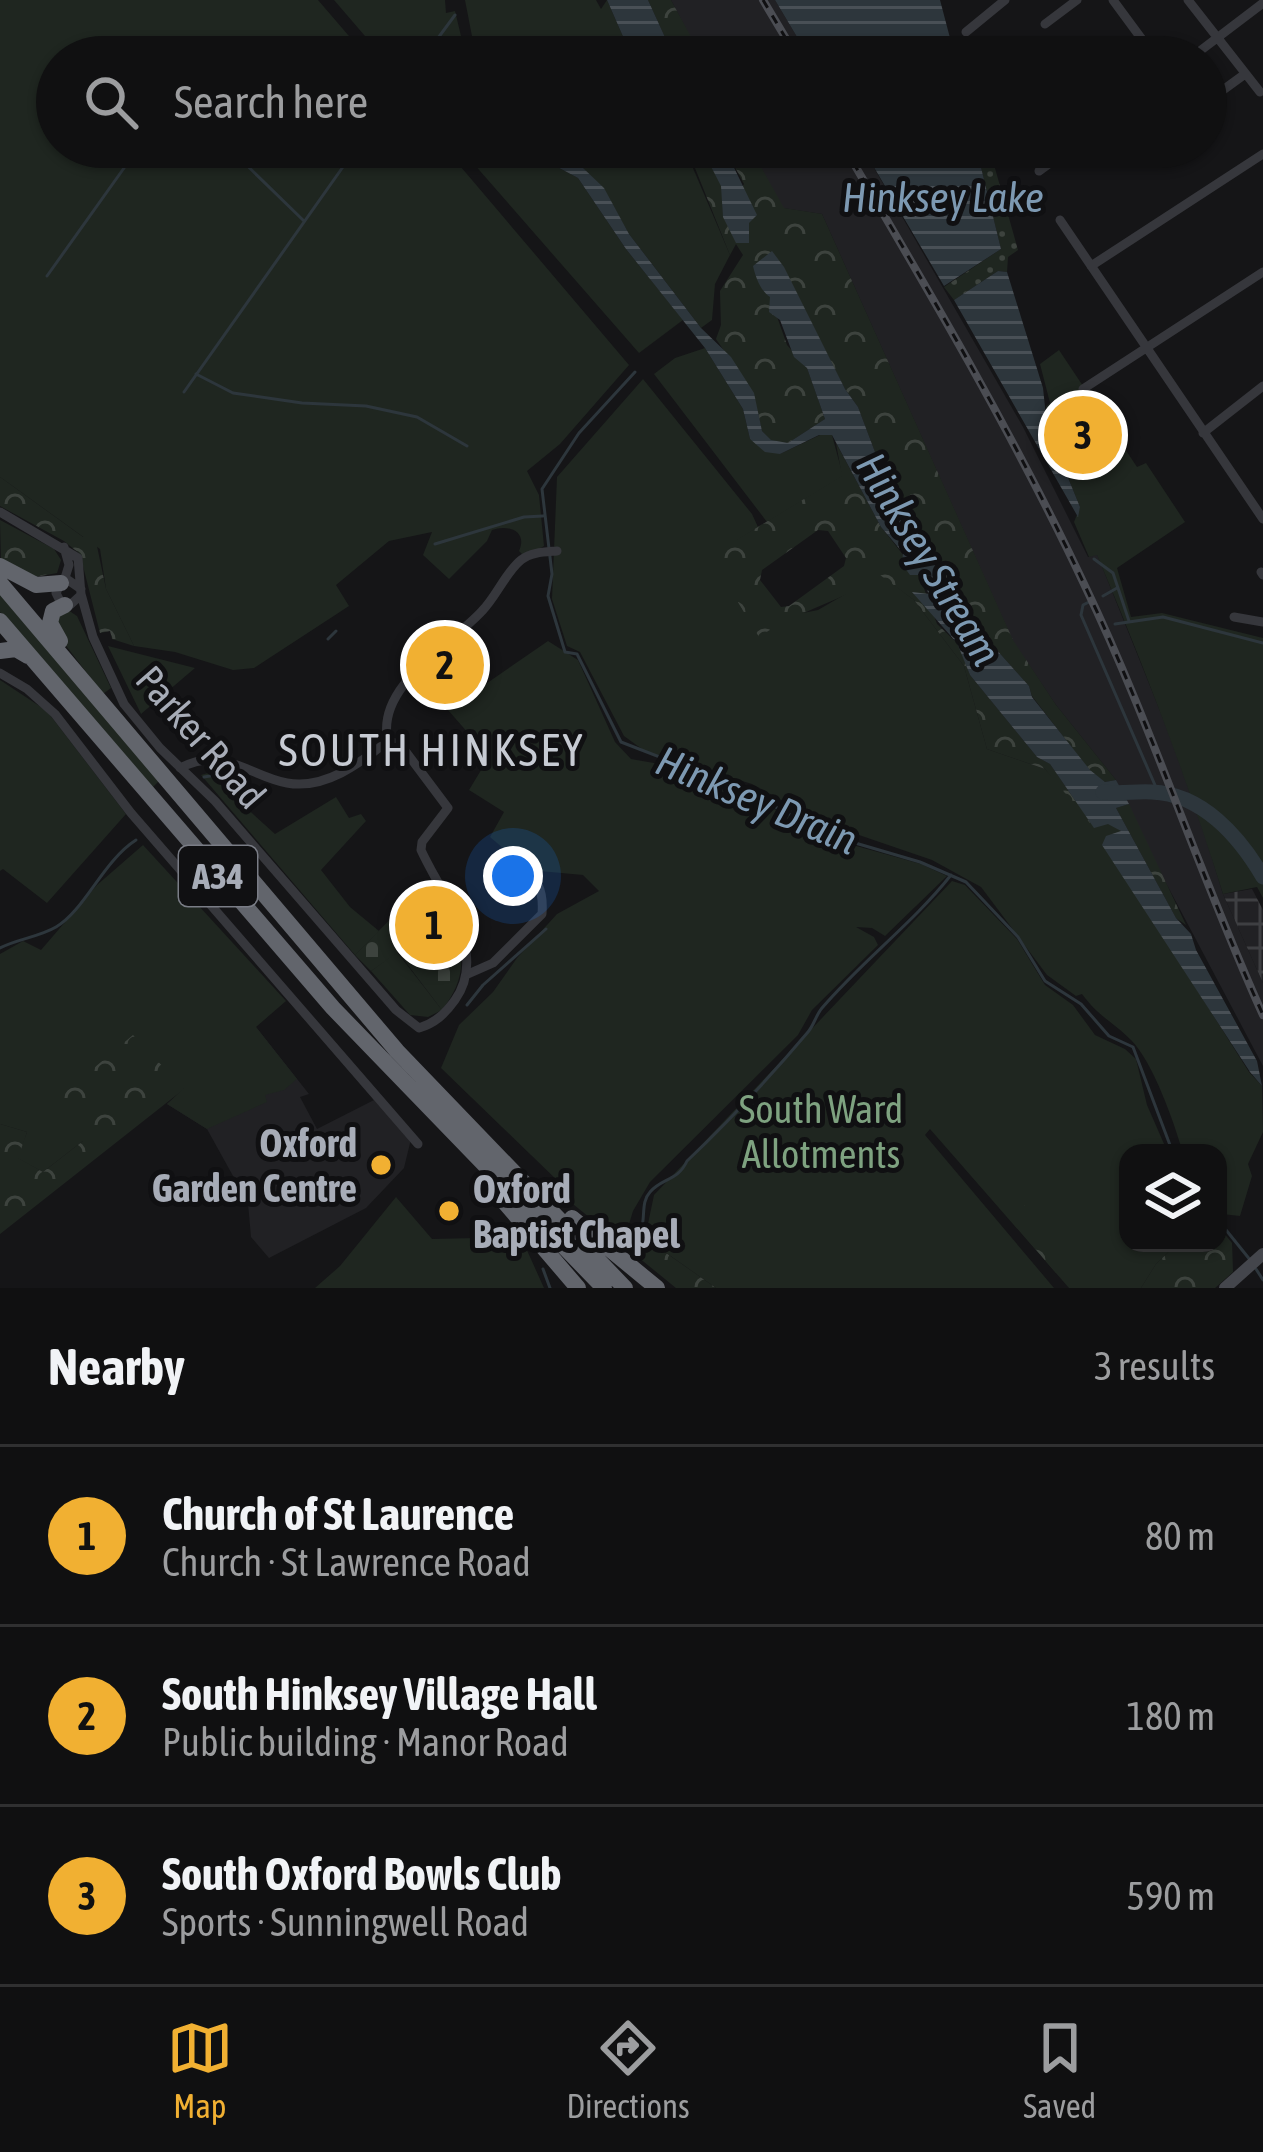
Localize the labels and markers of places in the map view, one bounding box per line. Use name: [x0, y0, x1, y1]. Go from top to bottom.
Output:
pin: 3: [1044, 390, 1122, 480]
pin: 2: [406, 620, 484, 710]
pin: 1: [395, 880, 473, 970]
place label: Oxford Garden Centre: [152, 1121, 357, 1210]
marker: Oxford Garden Centre: [368, 1152, 394, 1178]
place label: Oxford Baptist Chapel: [473, 1167, 680, 1256]
marker: Oxford Baptist Chapel: [436, 1198, 462, 1224]

